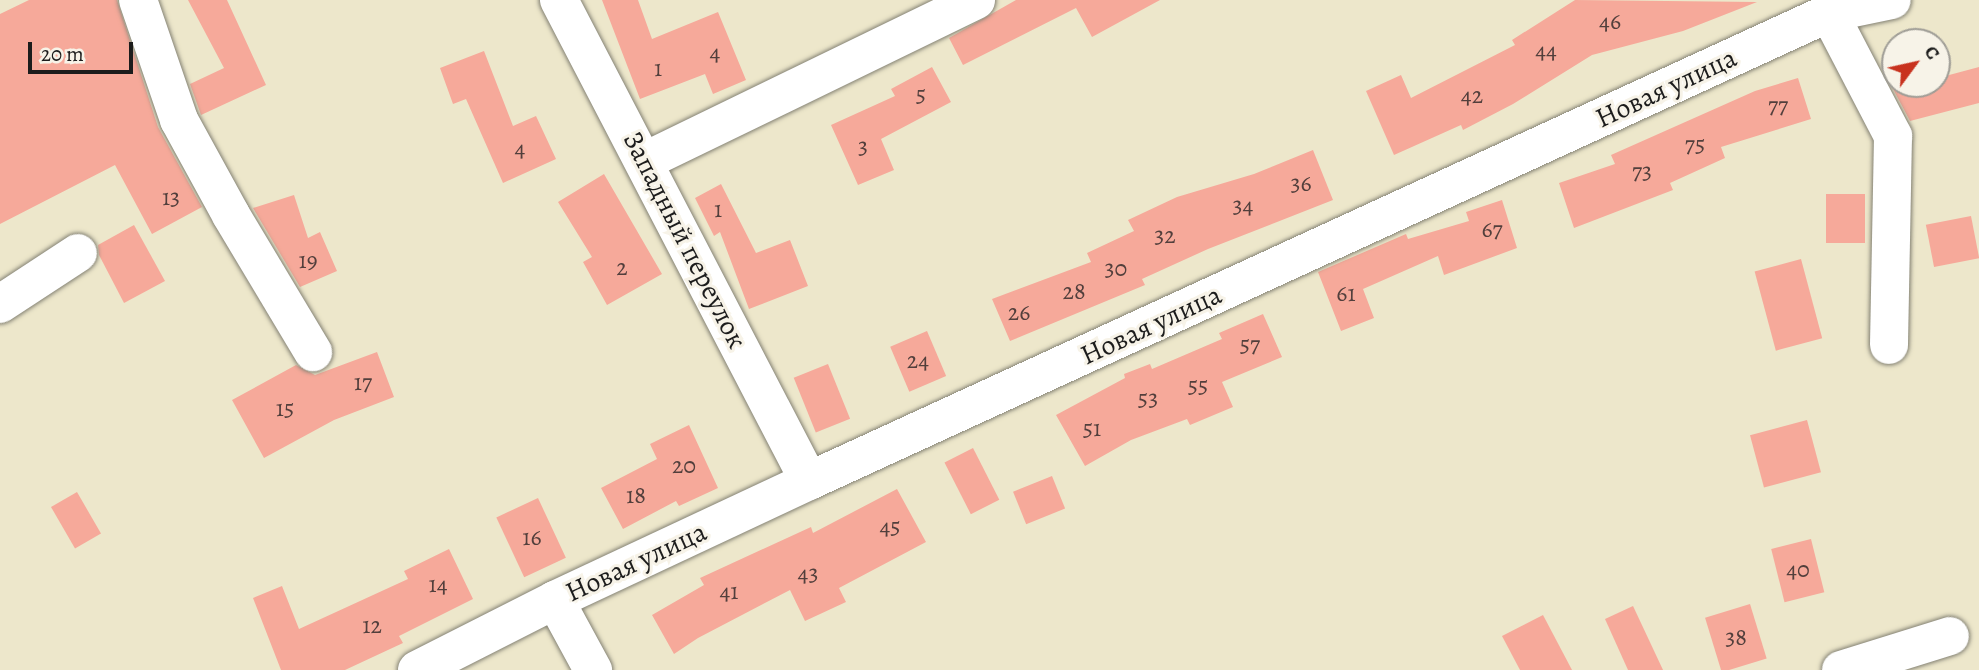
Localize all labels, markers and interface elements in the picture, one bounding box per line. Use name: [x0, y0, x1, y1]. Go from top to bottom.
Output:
house number: 46: [1599, 8, 1621, 36]
scale bar: [32, 28, 136, 72]
north arrow: [1881, 28, 1951, 98]
house number: 44: [1535, 37, 1557, 65]
house number: 4: [710, 39, 720, 67]
text: 20 m: [41, 40, 84, 68]
street label: Новая улица: [1590, 41, 1742, 135]
text: С: [1918, 41, 1946, 65]
house number: 1: [654, 55, 662, 83]
house number: 5: [916, 81, 926, 109]
house number: 42: [1461, 82, 1483, 110]
house number: 77: [1768, 92, 1788, 120]
street label: Западный переулок: [616, 126, 754, 354]
house number: 75: [1685, 131, 1705, 159]
house number: 3: [858, 133, 868, 161]
house number: 4: [515, 135, 525, 163]
house number: 73: [1632, 158, 1652, 186]
house number: 36: [1290, 170, 1312, 198]
house number: 13: [162, 184, 180, 212]
house number: 34: [1233, 192, 1253, 220]
house number: 1: [714, 196, 722, 224]
house number: 67: [1481, 216, 1503, 244]
house number: 32: [1154, 222, 1176, 250]
house number: 19: [298, 247, 318, 275]
house number: 2: [616, 254, 628, 282]
house number: 30: [1105, 255, 1127, 283]
house number: 28: [1062, 278, 1086, 306]
street label: Новая улица: [1075, 278, 1227, 372]
house number: 61: [1336, 280, 1356, 308]
house number: 26: [1008, 299, 1030, 327]
house number: 57: [1240, 331, 1260, 359]
house number: 24: [907, 347, 929, 375]
house number: 17: [354, 369, 372, 397]
house number: 55: [1188, 372, 1208, 400]
house number: 53: [1138, 385, 1158, 413]
house number: 15: [276, 395, 294, 423]
house number: 51: [1083, 415, 1101, 443]
house number: 20: [672, 452, 696, 480]
house number: 18: [626, 482, 646, 510]
house number: 45: [879, 513, 901, 541]
street label: Новая улица: [560, 515, 712, 609]
house number: 16: [522, 524, 542, 552]
house number: 40: [1786, 556, 1810, 584]
house number: 43: [798, 560, 818, 588]
house number: 14: [428, 571, 448, 599]
house number: 41: [719, 578, 739, 606]
house number: 12: [362, 612, 382, 640]
house number: 38: [1725, 624, 1747, 652]

